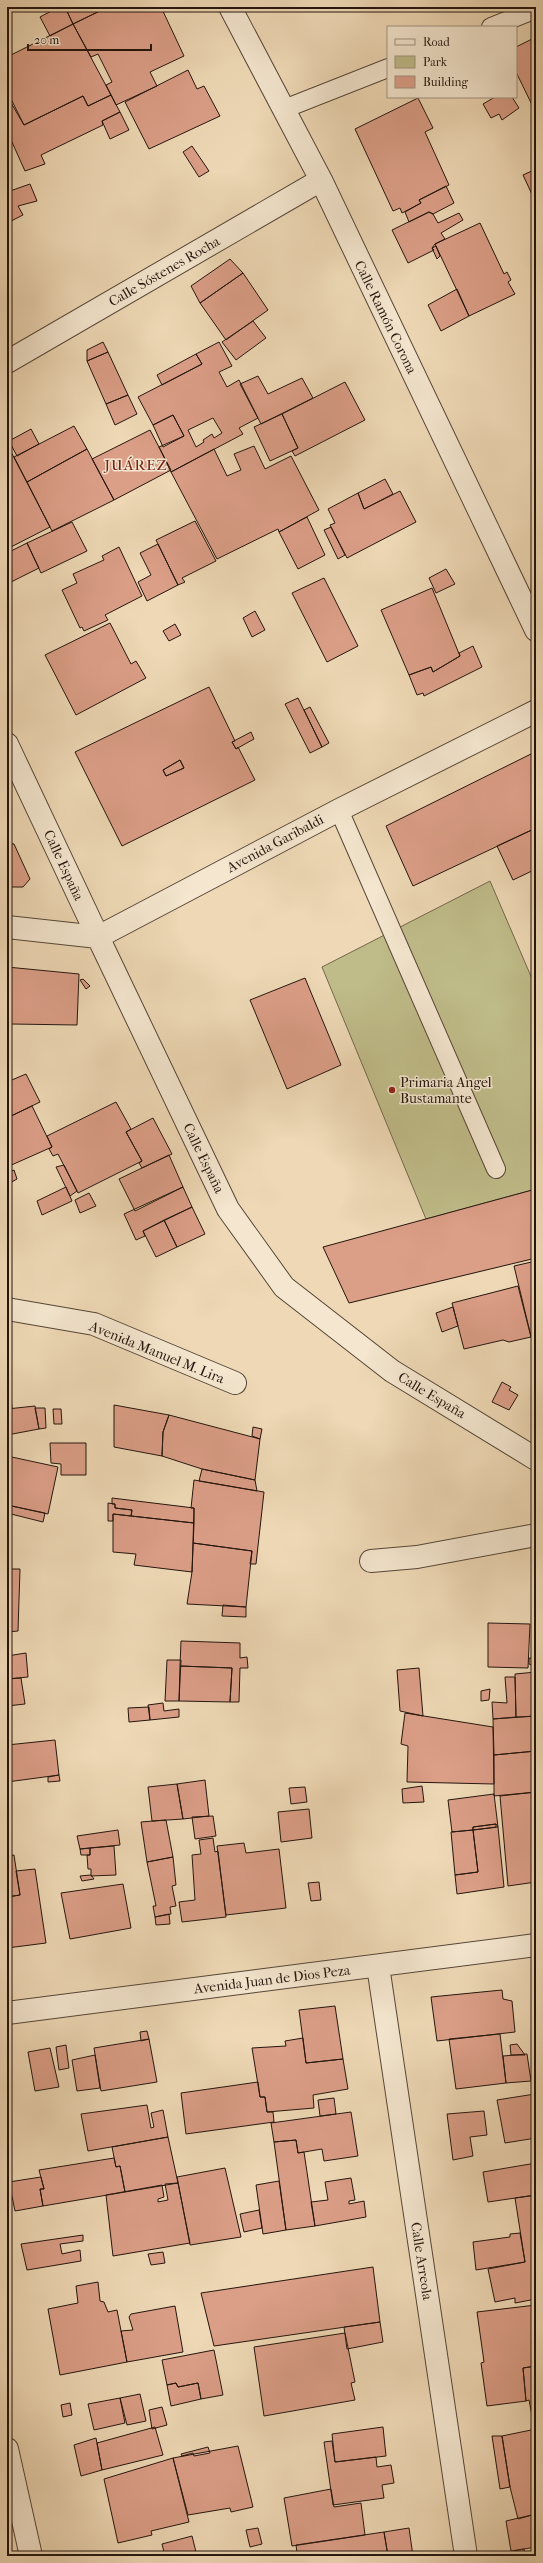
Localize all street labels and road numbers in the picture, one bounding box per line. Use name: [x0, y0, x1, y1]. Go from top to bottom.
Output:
street label: Calle Sóstenes Rocha: [106, 232, 223, 310]
street label: Calle Ramón Corona: [351, 258, 421, 377]
street label: Avenida Garibaldi: [223, 811, 327, 877]
street label: Calle España: [40, 827, 87, 904]
street label: Calle España: [179, 1120, 228, 1197]
street label: Avenida Manuel M. Lira: [86, 1317, 227, 1388]
street label: Calle España: [395, 1369, 469, 1423]
street label: Avenida Juan de Dios Peza: [192, 1961, 352, 1998]
street label: Calle Arreola: [407, 2221, 436, 2302]

